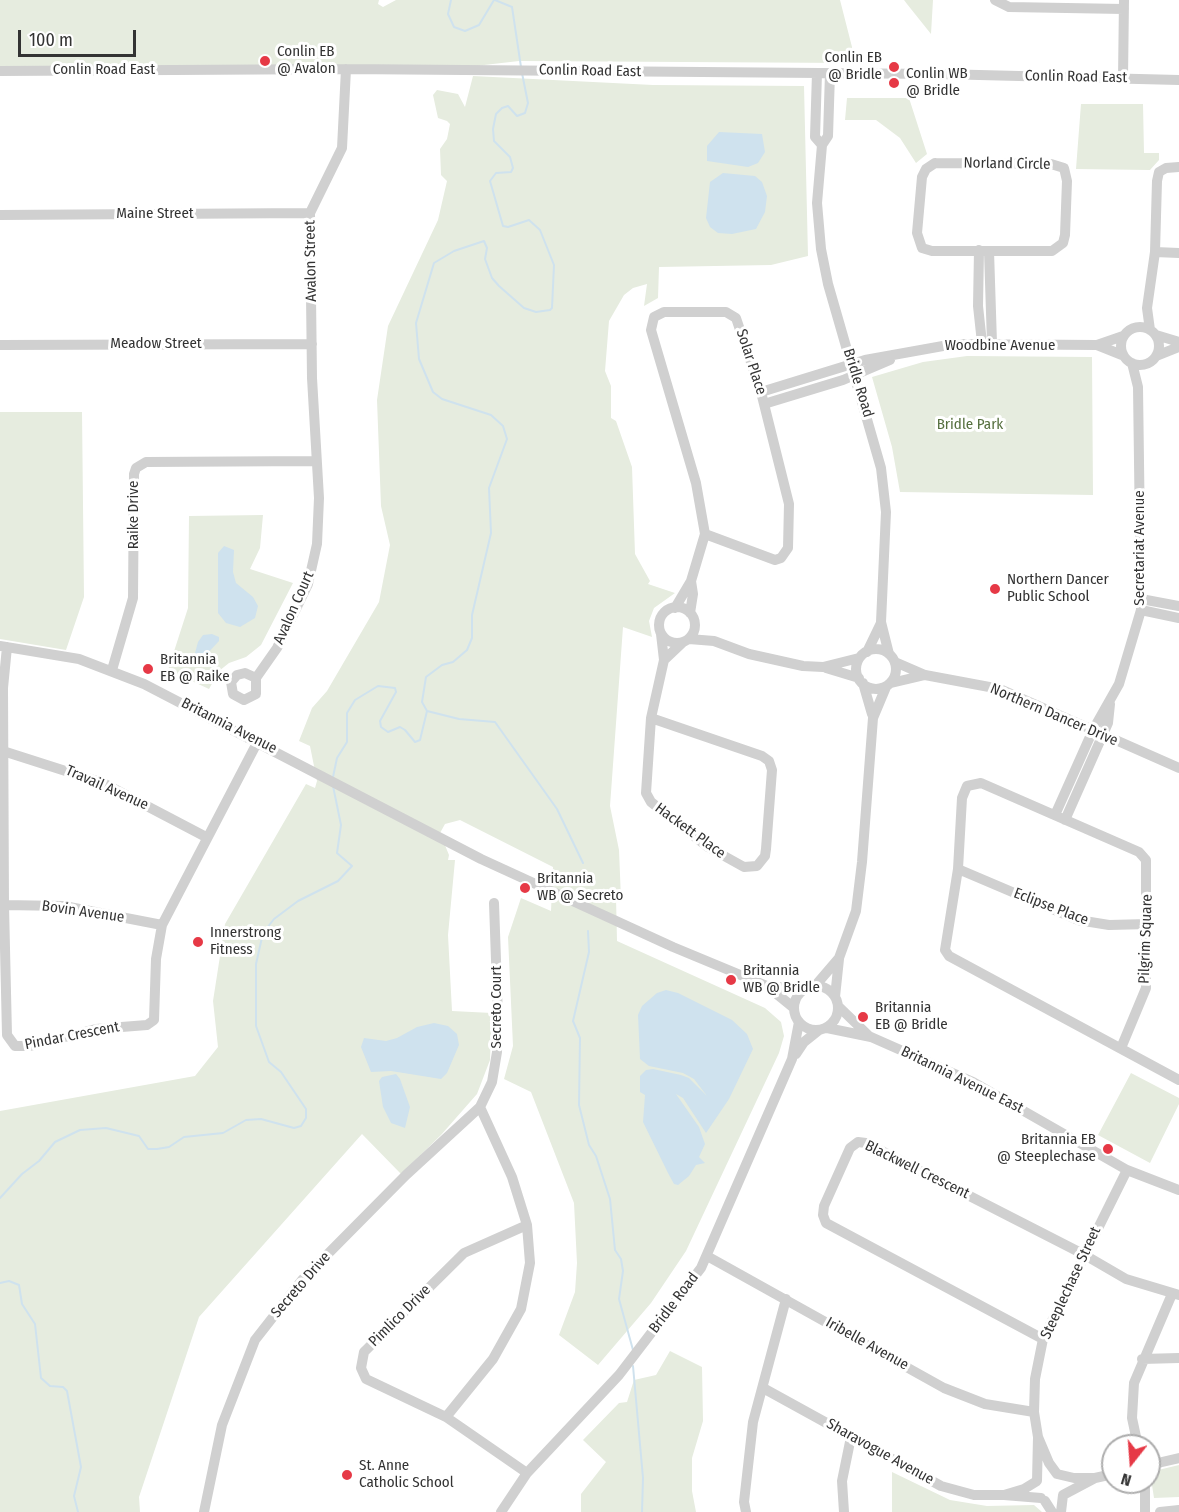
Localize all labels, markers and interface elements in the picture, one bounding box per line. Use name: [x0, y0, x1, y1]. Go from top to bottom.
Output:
scale bar: [21, 18, 140, 56]
text: 100 m: [29, 29, 73, 51]
place label: Conlin EB @ Avalon: [277, 43, 336, 78]
place label: Conlin EB @ Bridle: [824, 49, 882, 84]
marker: Conlin EB @ Avalon: [258, 54, 272, 68]
marker: Conlin EB @ Bridle: [887, 60, 901, 74]
street label: Conlin Road East: [53, 61, 155, 79]
street label: Conlin Road East: [539, 61, 641, 81]
place label: Conlin WB @ Bridle: [906, 65, 968, 100]
street label: Conlin Road East: [1025, 67, 1127, 87]
marker: Conlin WB @ Bridle: [887, 76, 901, 90]
street label: Norland Circle: [963, 154, 1051, 174]
street label: Maine Street: [116, 205, 194, 223]
street label: Avalon Street: [301, 220, 321, 302]
street label: Solar Place: [732, 327, 770, 397]
street label: Meadow Street: [110, 335, 202, 353]
street label: Woodbine Avenue: [945, 337, 1055, 355]
street label: Bridle Road: [839, 346, 877, 420]
park label: Bridle Park: [937, 416, 1003, 434]
street label: Raike Drive: [125, 481, 143, 549]
street label: Secretariat Avenue: [1131, 490, 1149, 606]
street label: Avalon Court: [270, 569, 318, 647]
place label: Northern Dancer Public School: [1007, 571, 1109, 606]
marker: Northern Dancer Public School: [988, 582, 1002, 596]
place label: Britannia EB @ Raike: [160, 651, 230, 686]
marker: Britannia EB @ Raike: [141, 662, 155, 676]
street label: Northern Dancer Drive: [987, 680, 1121, 750]
street label: Britannia Avenue: [178, 694, 280, 758]
street label: Travail Avenue: [63, 762, 151, 814]
street label: Hackett Place: [651, 799, 729, 863]
place label: Britannia WB @ Secreto: [537, 870, 623, 905]
marker: Britannia WB @ Secreto: [518, 881, 532, 895]
street label: Eclipse Place: [1011, 884, 1091, 930]
street label: Pilgrim Square: [1135, 894, 1157, 984]
street label: Bovin Avenue: [41, 897, 125, 927]
place label: Innerstrong Fitness: [210, 924, 281, 959]
marker: Innerstrong Fitness: [191, 935, 205, 949]
place label: Britannia WB @ Bridle: [743, 962, 820, 997]
street label: Secreto Court: [488, 966, 506, 1048]
marker: Britannia WB @ Bridle: [724, 973, 738, 987]
place label: Britannia EB @ Bridle: [875, 999, 948, 1034]
marker: Britannia EB @ Bridle: [856, 1010, 870, 1024]
street label: Pindar Crescent: [23, 1018, 121, 1054]
street label: Britannia Avenue East: [898, 1043, 1026, 1117]
place label: Britannia EB @ Steeplechase: [997, 1131, 1096, 1166]
street label: Blackwell Crescent: [862, 1137, 972, 1203]
marker: Britannia EB @ Steeplechase: [1101, 1142, 1115, 1156]
street label: Steeplechase Street: [1037, 1224, 1105, 1342]
street label: Secreto Drive: [268, 1248, 334, 1322]
street label: Bridle Road: [645, 1269, 703, 1337]
street label: Pimlico Drive: [365, 1281, 435, 1351]
street label: Iribelle Avenue: [822, 1314, 912, 1374]
street label: Sharavogue Avenue: [823, 1415, 937, 1489]
north arrow: [1101, 1434, 1161, 1494]
place label: St. Anne Catholic School: [359, 1457, 454, 1492]
marker: St. Anne Catholic School: [340, 1468, 354, 1482]
text: N: [1119, 1469, 1134, 1490]

